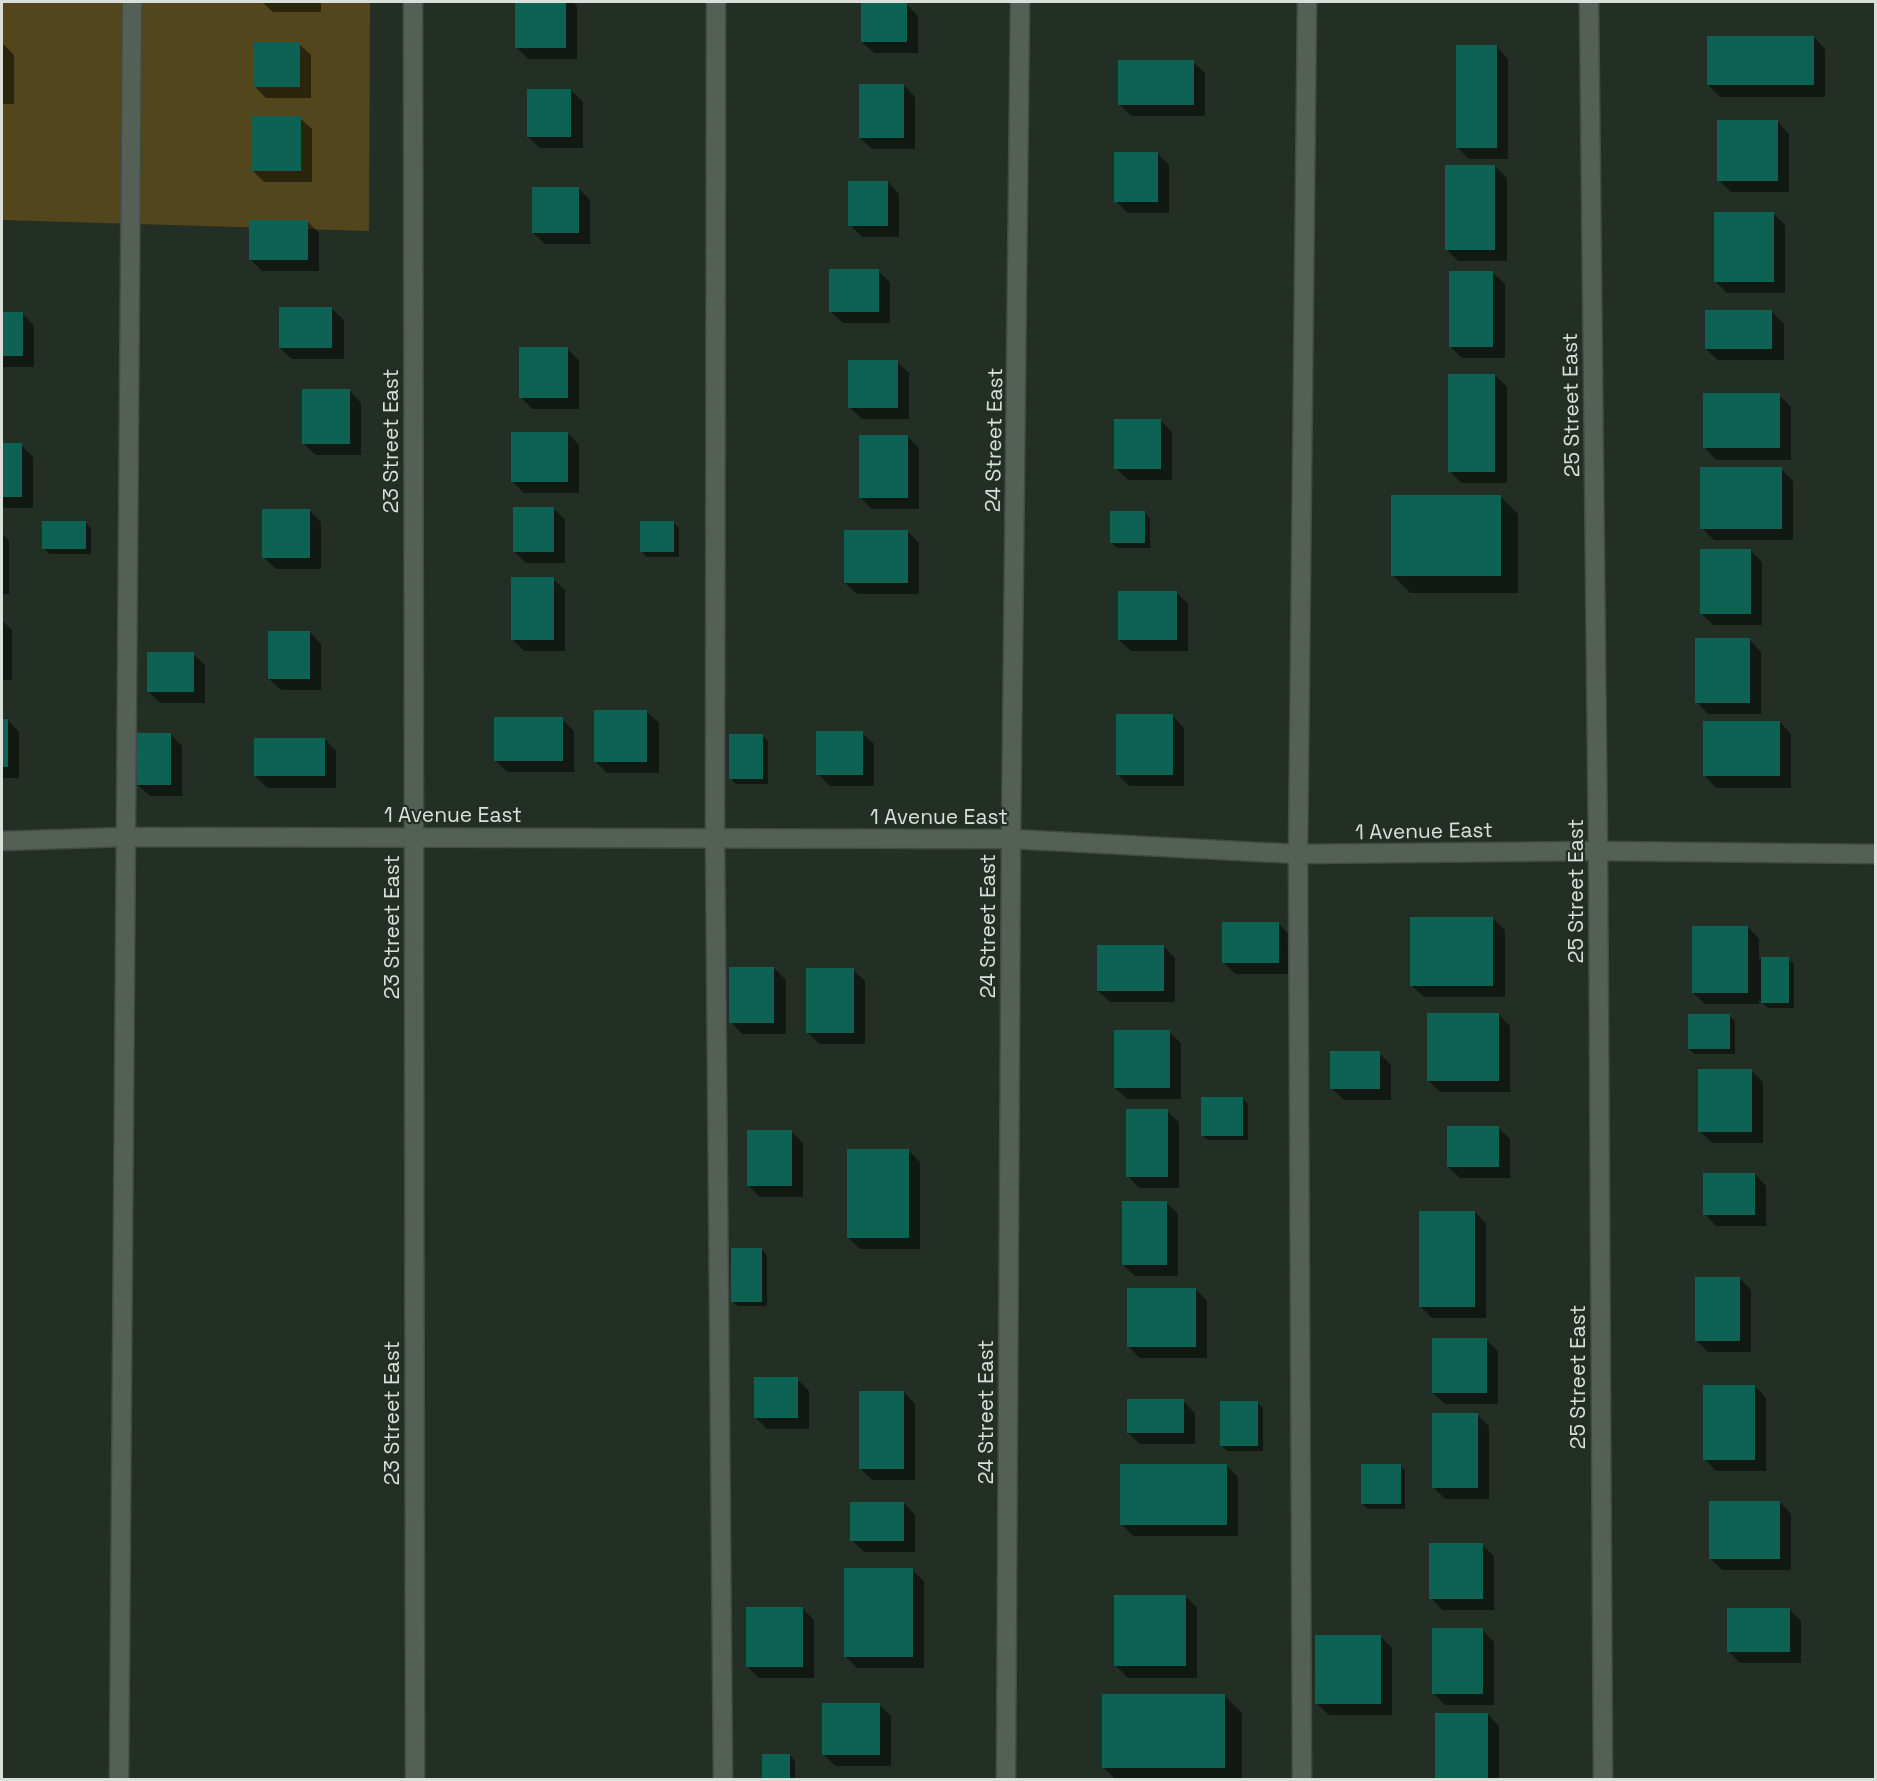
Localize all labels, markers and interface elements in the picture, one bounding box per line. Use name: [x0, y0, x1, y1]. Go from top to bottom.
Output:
street label: 25 Street East: [1556, 333, 1585, 477]
street label: 24 Street East: [979, 368, 1008, 512]
street label: 23 Street East: [377, 369, 404, 513]
street label: 1 Avenue East: [384, 801, 522, 828]
street label: 1 Avenue East: [870, 803, 1008, 830]
street label: 1 Avenue East: [1355, 816, 1493, 845]
street label: 25 Street East: [1562, 819, 1589, 963]
street label: 24 Street East: [974, 854, 1001, 998]
street label: 23 Street East: [378, 855, 405, 999]
street label: 25 Street East: [1564, 1305, 1591, 1449]
street label: 24 Street East: [972, 1340, 999, 1484]
street label: 23 Street East: [378, 1341, 405, 1485]

